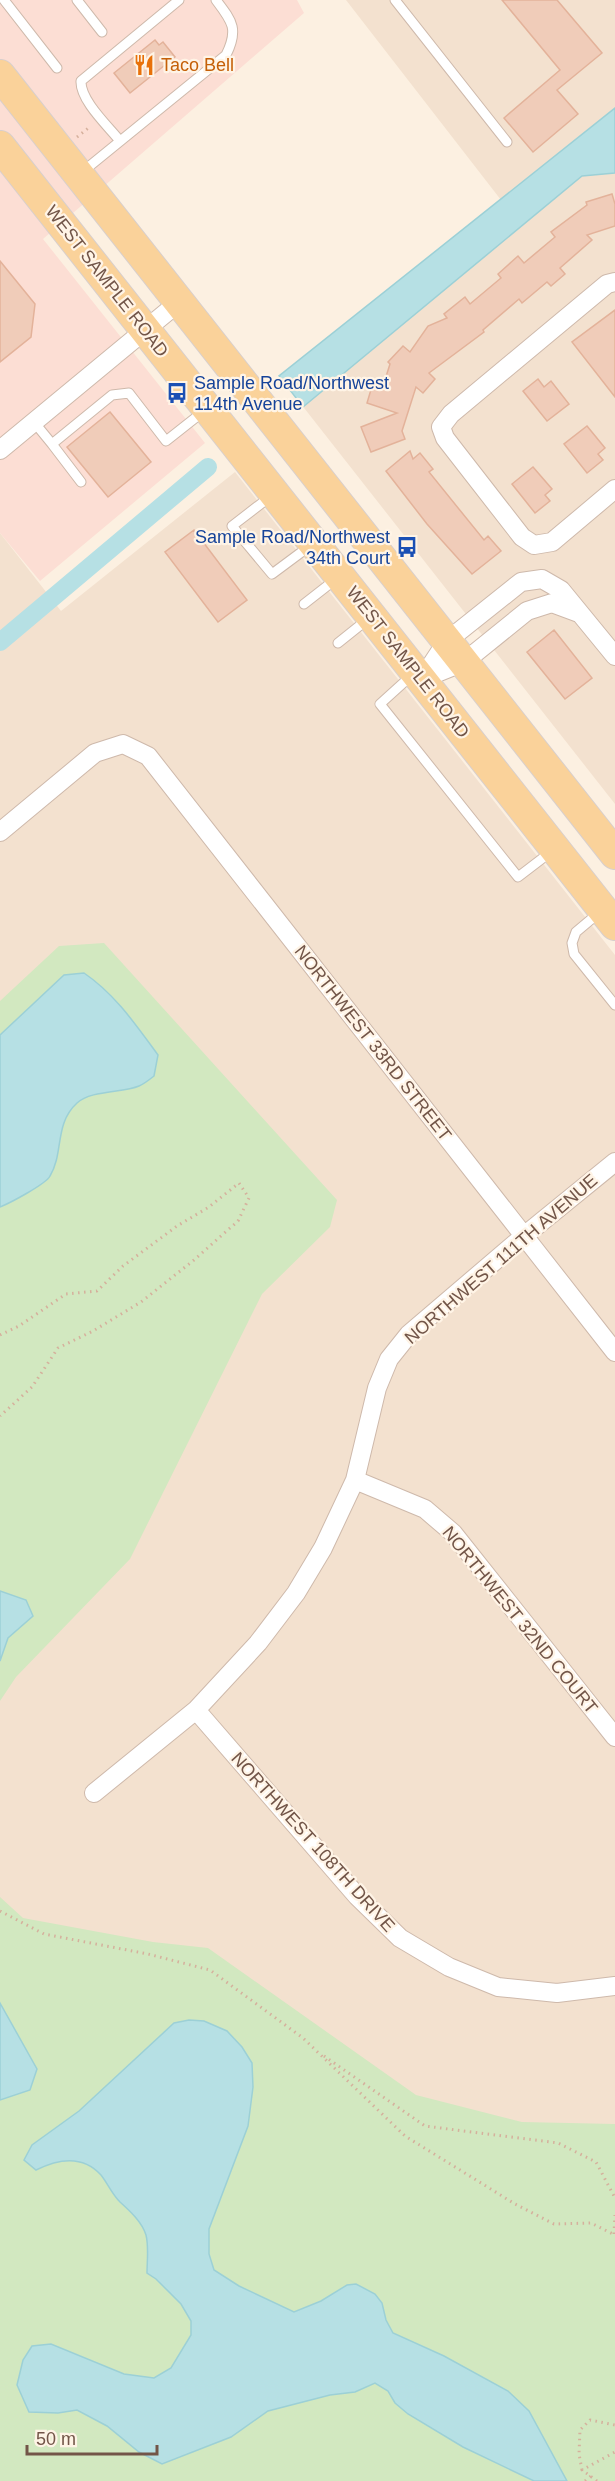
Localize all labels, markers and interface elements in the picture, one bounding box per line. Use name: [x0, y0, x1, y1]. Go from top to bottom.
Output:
restaurant icon: Taco Bell: [132, 53, 156, 77]
place label: Taco Bell: [161, 55, 234, 75]
street label: WEST SAMPLE ROAD: [42, 201, 172, 361]
place label: Sample Road/Northwest 114th Avenue: [194, 373, 389, 414]
bus stop icon: Sample Road/Northwest 114th Avenue: [165, 381, 189, 405]
place label: Sample Road/Northwest 34th Court: [195, 527, 390, 568]
bus stop icon: Sample Road/Northwest 34th Court: [395, 535, 419, 559]
street label: WEST SAMPLE ROAD: [343, 582, 473, 742]
street label: NORTHWEST 33RD STREET: [291, 941, 455, 1145]
street label: NORTHWEST 111TH AVENUE: [401, 1170, 601, 1348]
street label: NORTHWEST 32ND COURT: [438, 1522, 602, 1718]
street label: NORTHWEST 108TH DRIVE: [227, 1748, 399, 1936]
scale bar: [27, 2418, 158, 2456]
text: 50 m: [36, 2429, 76, 2449]

